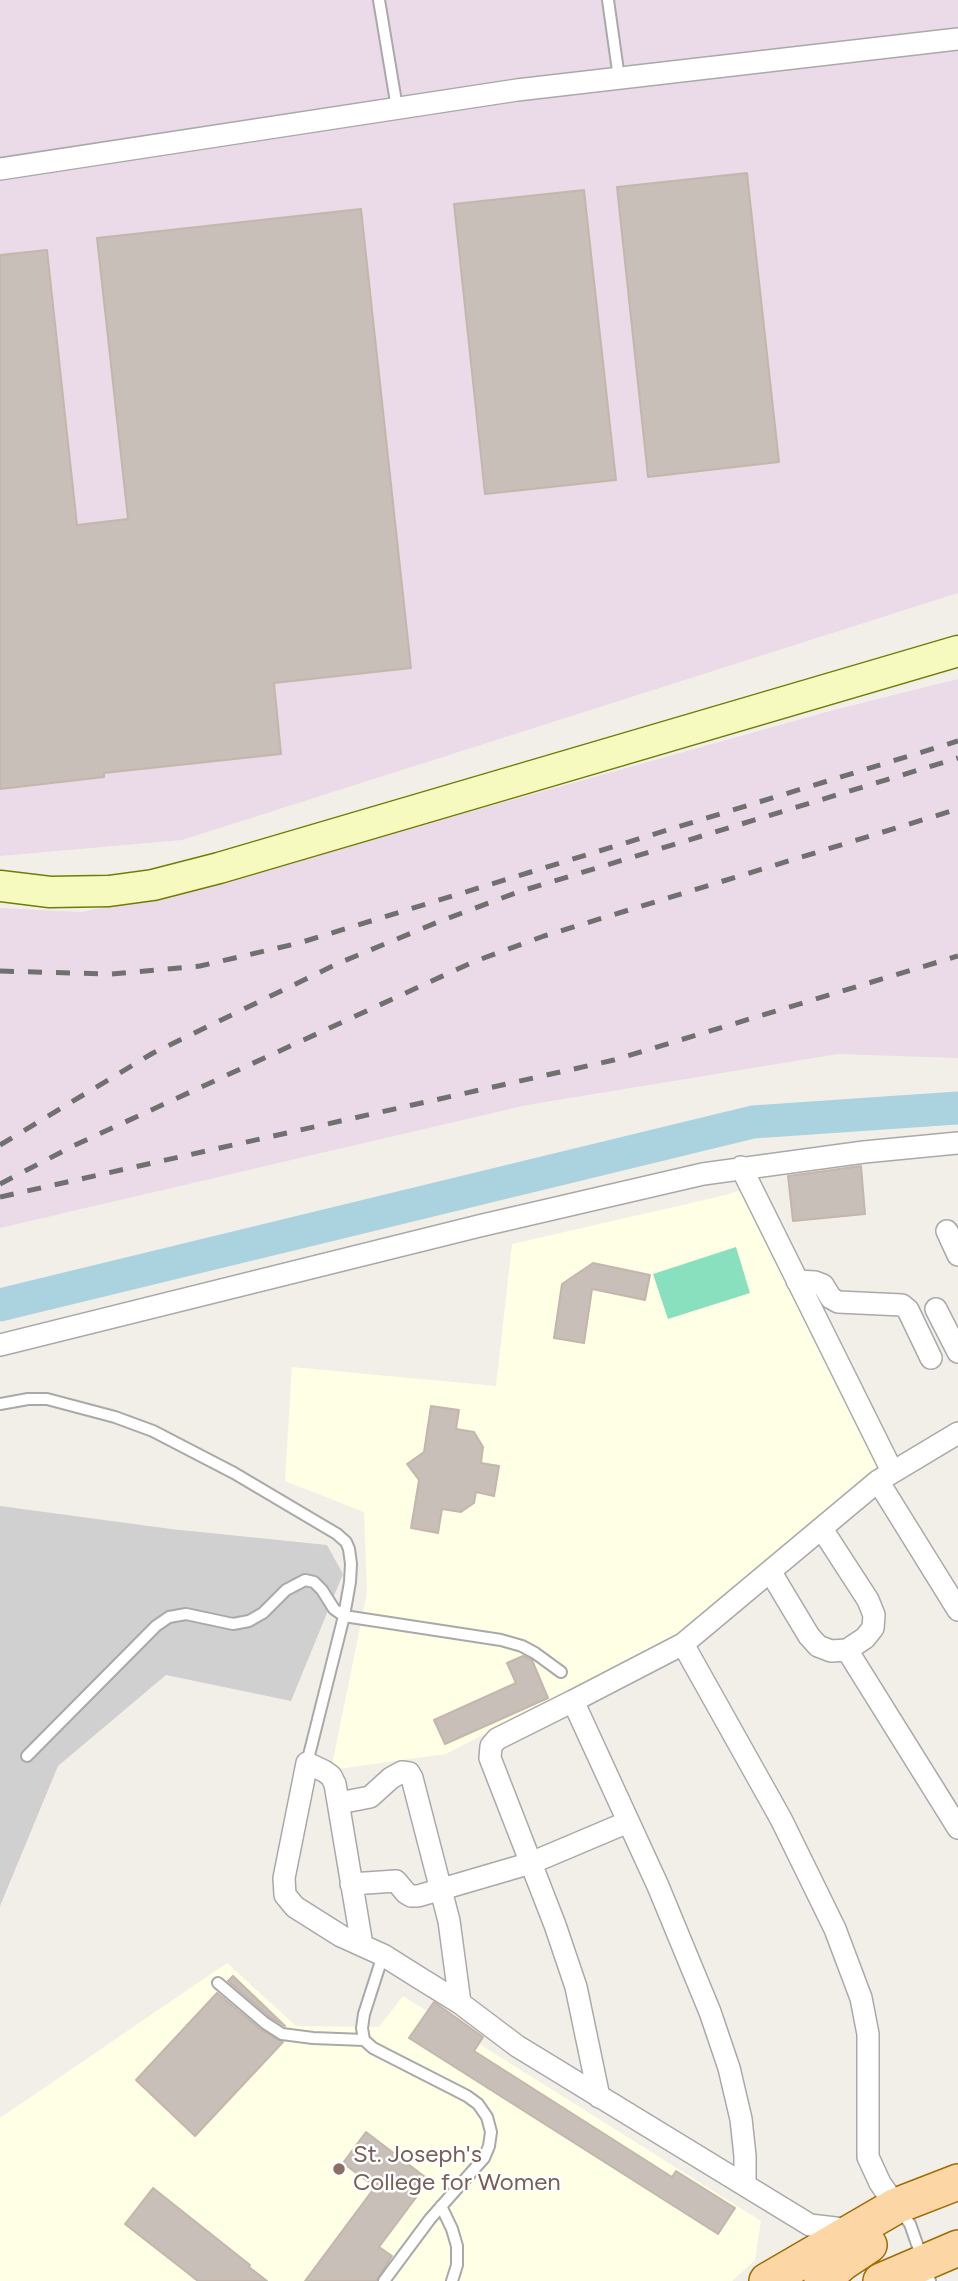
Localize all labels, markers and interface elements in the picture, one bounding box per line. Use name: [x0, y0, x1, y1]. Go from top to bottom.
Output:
place label: St. Joseph's College for Women: [353, 2141, 561, 2197]
marker: St. Joseph's College for Women: [331, 2161, 347, 2177]

